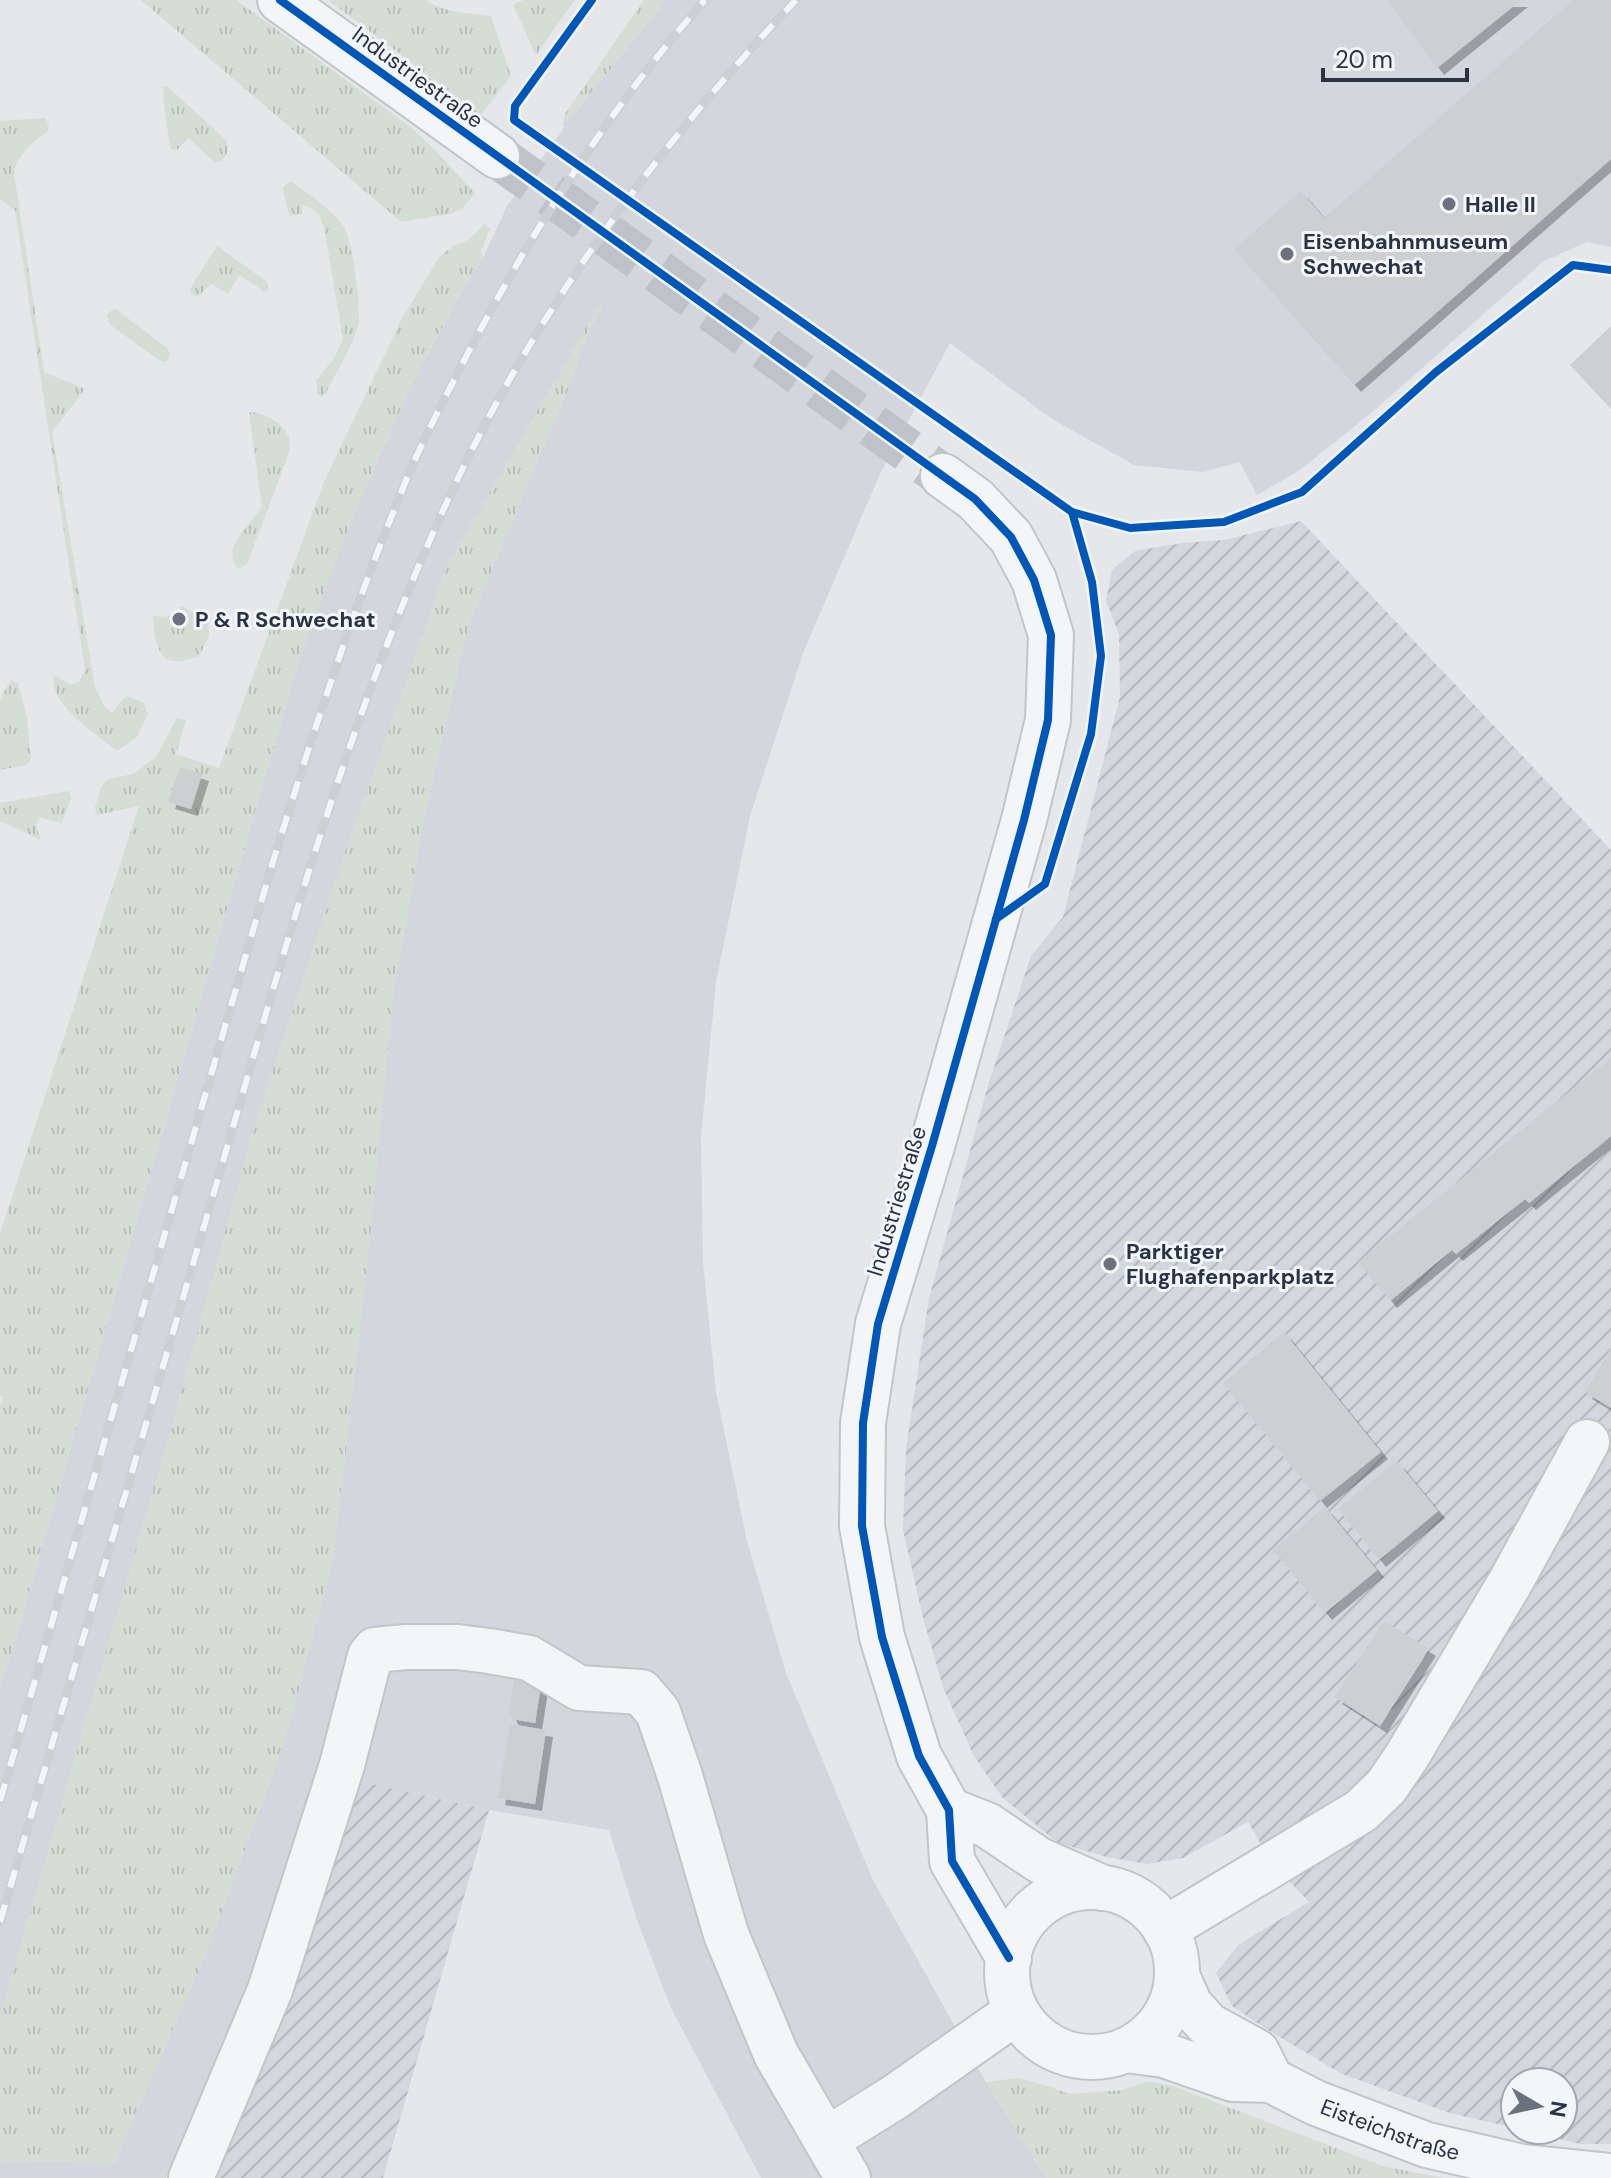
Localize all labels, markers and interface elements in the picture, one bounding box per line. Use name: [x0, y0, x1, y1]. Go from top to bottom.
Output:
street label: Industriestraße: [346, 20, 489, 135]
scale bar: [1323, 32, 1467, 82]
text: 20 m: [1335, 44, 1393, 75]
place label: Halle II: [1465, 190, 1536, 219]
marker: Halle II: [1440, 195, 1458, 213]
place label: Eisenbahnmuseum Schwechat: [1303, 227, 1508, 281]
marker: Eisenbahnmuseum Schwechat: [1278, 245, 1296, 263]
place label: P & R Schwechat: [195, 605, 375, 634]
marker: P & R Schwechat: [170, 610, 188, 628]
street label: Industriestraße: [860, 1123, 933, 1280]
place label: Parktiger Flughafenparkplatz: [1126, 1237, 1334, 1291]
marker: Parktiger Flughafenparkplatz: [1101, 1255, 1119, 1273]
north arrow: [1499, 2066, 1579, 2146]
street label: Eisteichstraße: [1317, 2092, 1463, 2167]
text: N: [1543, 2099, 1574, 2119]

